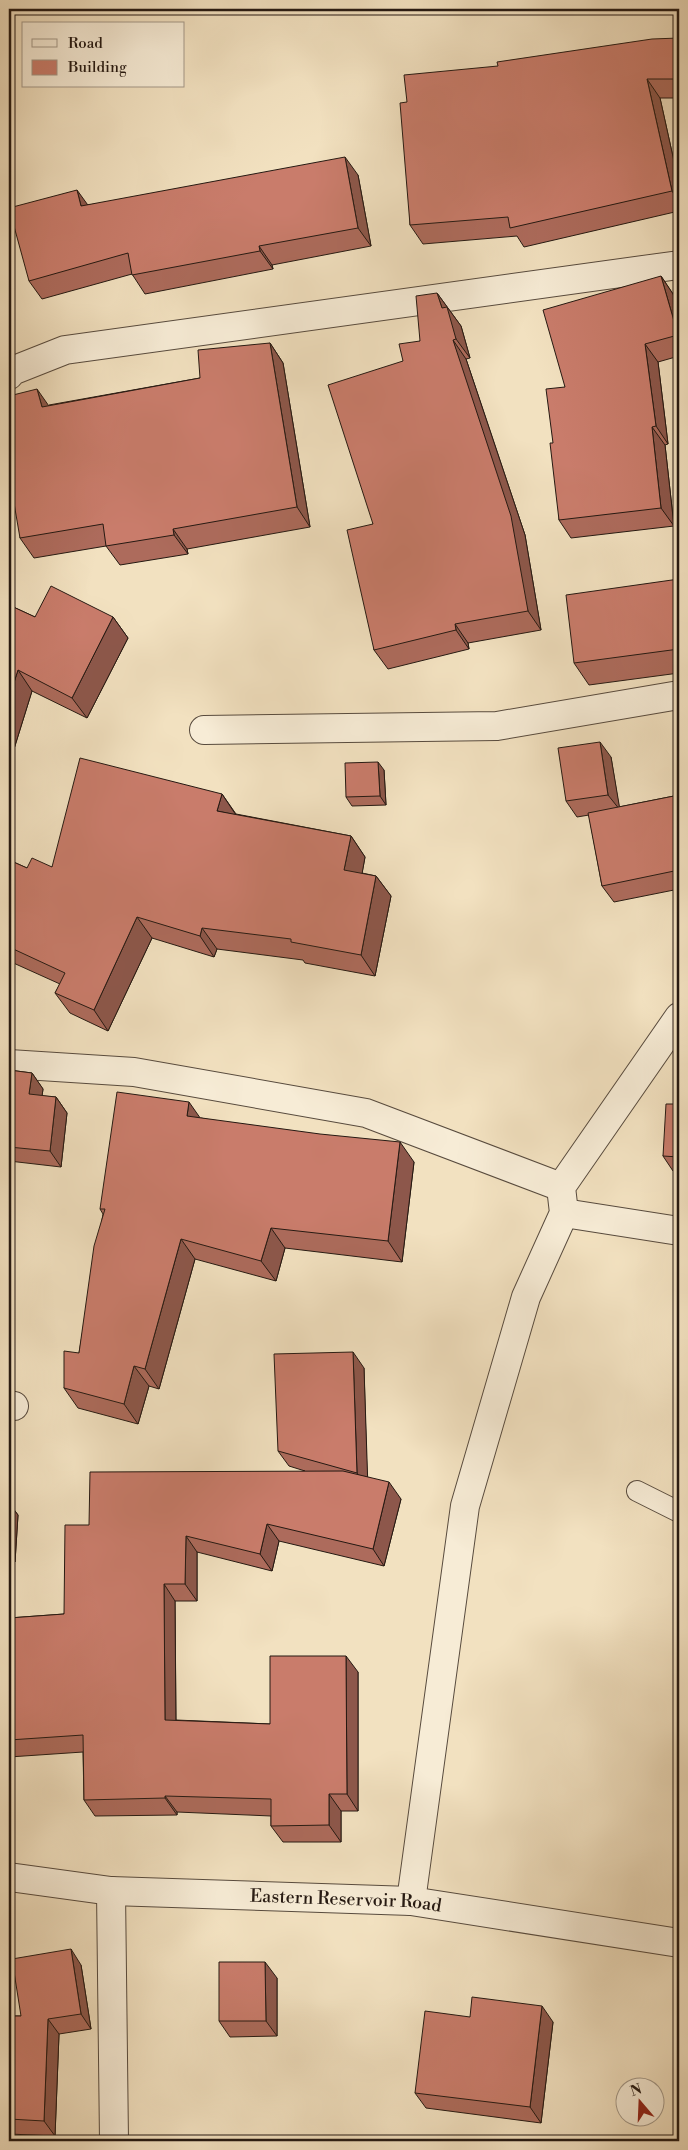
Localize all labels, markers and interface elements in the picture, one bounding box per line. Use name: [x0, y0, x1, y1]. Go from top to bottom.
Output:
legend: [22, 22, 185, 88]
text: Road: [68, 34, 103, 53]
text: Building: [67, 58, 127, 77]
street label: Eastern Reservoir Road: [249, 1884, 444, 1917]
north arrow: [616, 2078, 666, 2128]
text: N: [628, 2080, 644, 2101]

